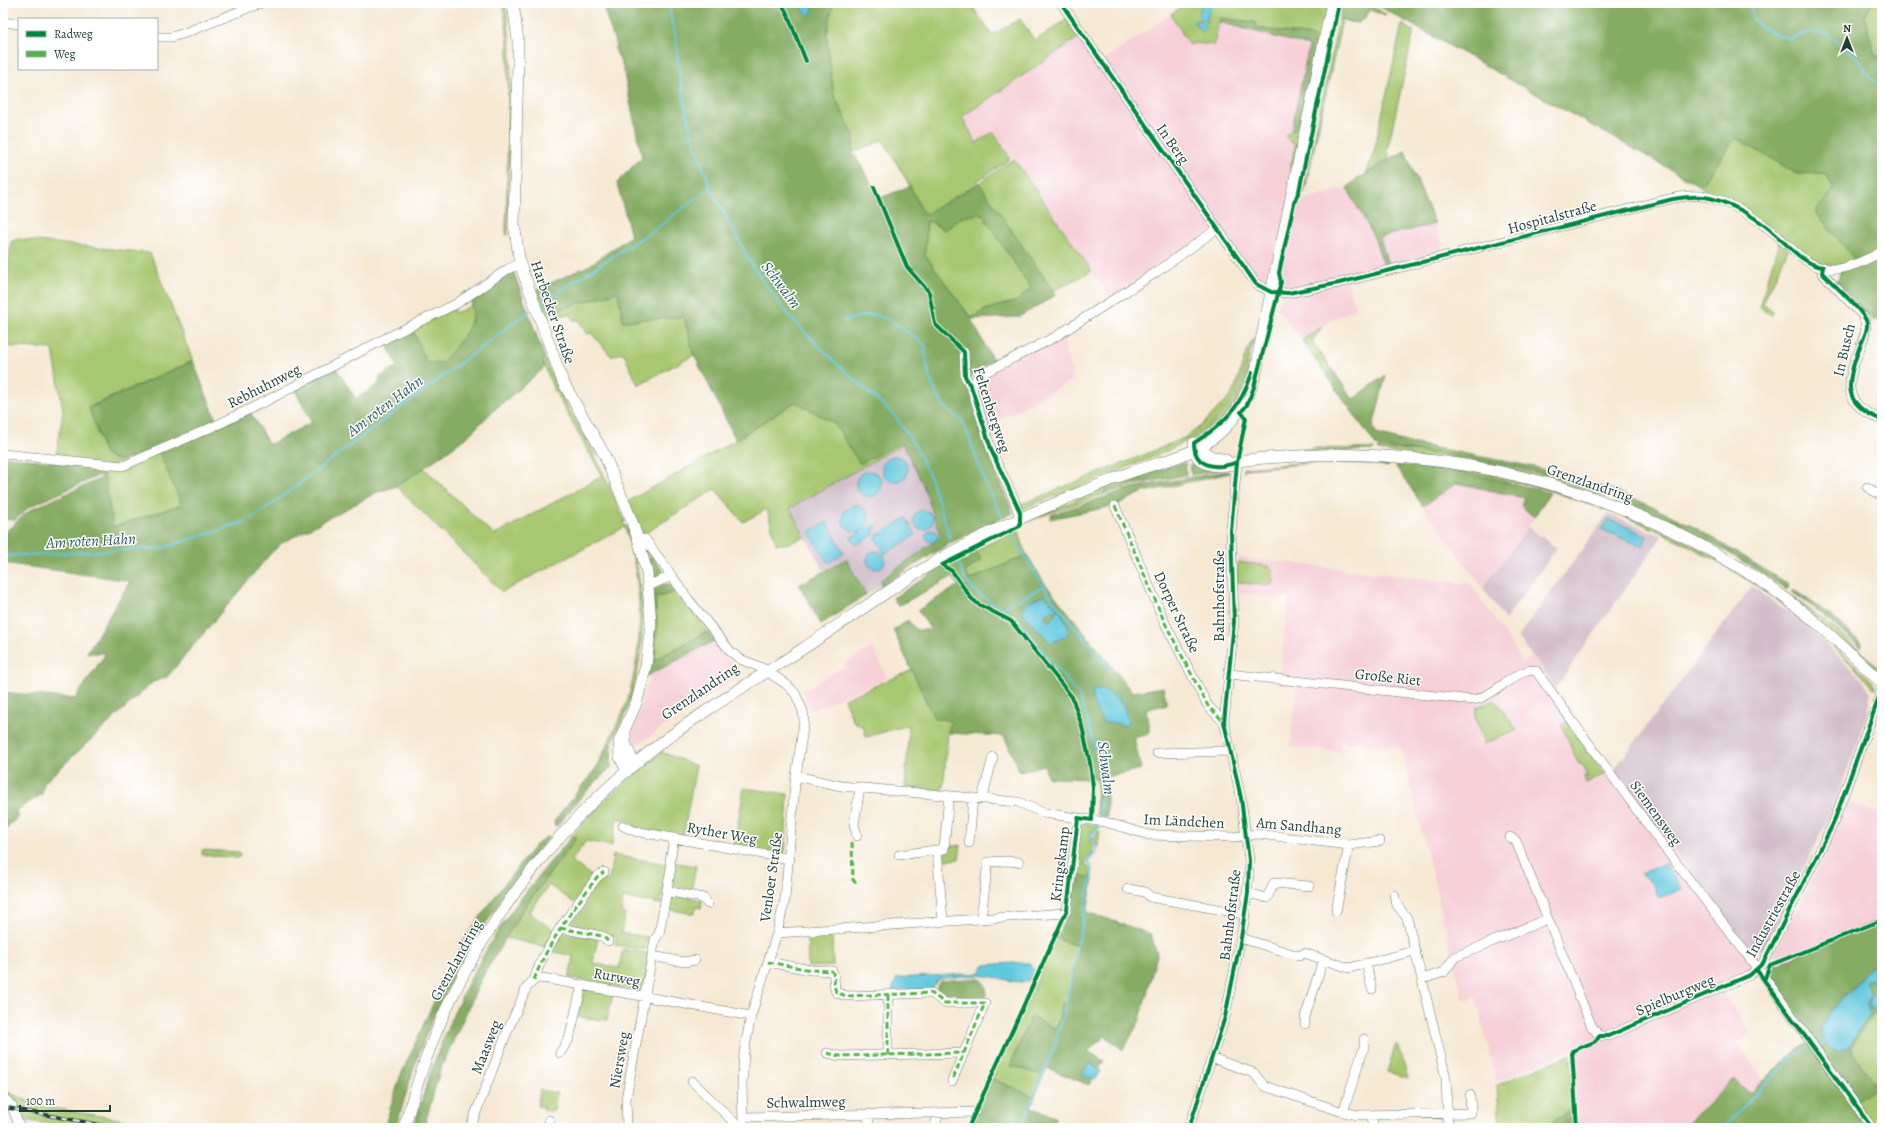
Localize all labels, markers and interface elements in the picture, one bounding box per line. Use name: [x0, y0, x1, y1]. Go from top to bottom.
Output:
legend: [18, 18, 158, 70]
north arrow: [1827, 18, 1867, 58]
text: N: [1843, 21, 1851, 36]
text: Radweg: [54, 26, 93, 42]
text: Weg: [53, 46, 76, 62]
street label: In Berg: [1152, 120, 1194, 169]
street label: Hospitalstraße: [1505, 195, 1599, 238]
water label: Schwalm: [756, 257, 806, 313]
street label: Harbecker Straße: [526, 258, 580, 367]
street label: In Busch: [1828, 321, 1860, 379]
street label: Rebhuhnweg: [224, 359, 304, 413]
street label: Feltenbergweg: [969, 364, 1015, 456]
water label: Am roten Hahn: [342, 370, 428, 443]
street label: Grenzlandring: [1544, 459, 1636, 507]
water label: Am roten Hahn: [44, 528, 137, 554]
street label: Bahnhofstraße: [1209, 550, 1229, 642]
street label: Dorper Straße: [1149, 568, 1205, 656]
street label: Grenzlandring: [657, 657, 743, 724]
street label: Große Riet: [1354, 664, 1422, 690]
water label: Schwalm: [1092, 740, 1120, 796]
street label: Siemensweg: [1625, 776, 1687, 850]
street label: Im Ländchen: [1143, 809, 1225, 833]
street label: Am Sandhang: [1255, 812, 1343, 840]
street label: Ryther Weg: [685, 817, 759, 849]
street label: Kringskamp: [1045, 825, 1075, 903]
street label: Venloer Straße: [755, 830, 787, 924]
street label: Industriestraße: [1741, 867, 1805, 961]
street label: Bahnhofstraße: [1214, 868, 1246, 962]
street label: Grenzlandring: [425, 915, 487, 1004]
street label: Rurweg: [592, 963, 643, 991]
street label: Spielburgweg: [1632, 969, 1718, 1021]
street label: Maasweg: [466, 1016, 506, 1077]
street label: Niersweg: [604, 1029, 634, 1090]
scale bar: [20, 1087, 110, 1113]
street label: Schwalmweg: [766, 1091, 846, 1113]
text: 100 m: [26, 1093, 55, 1109]

